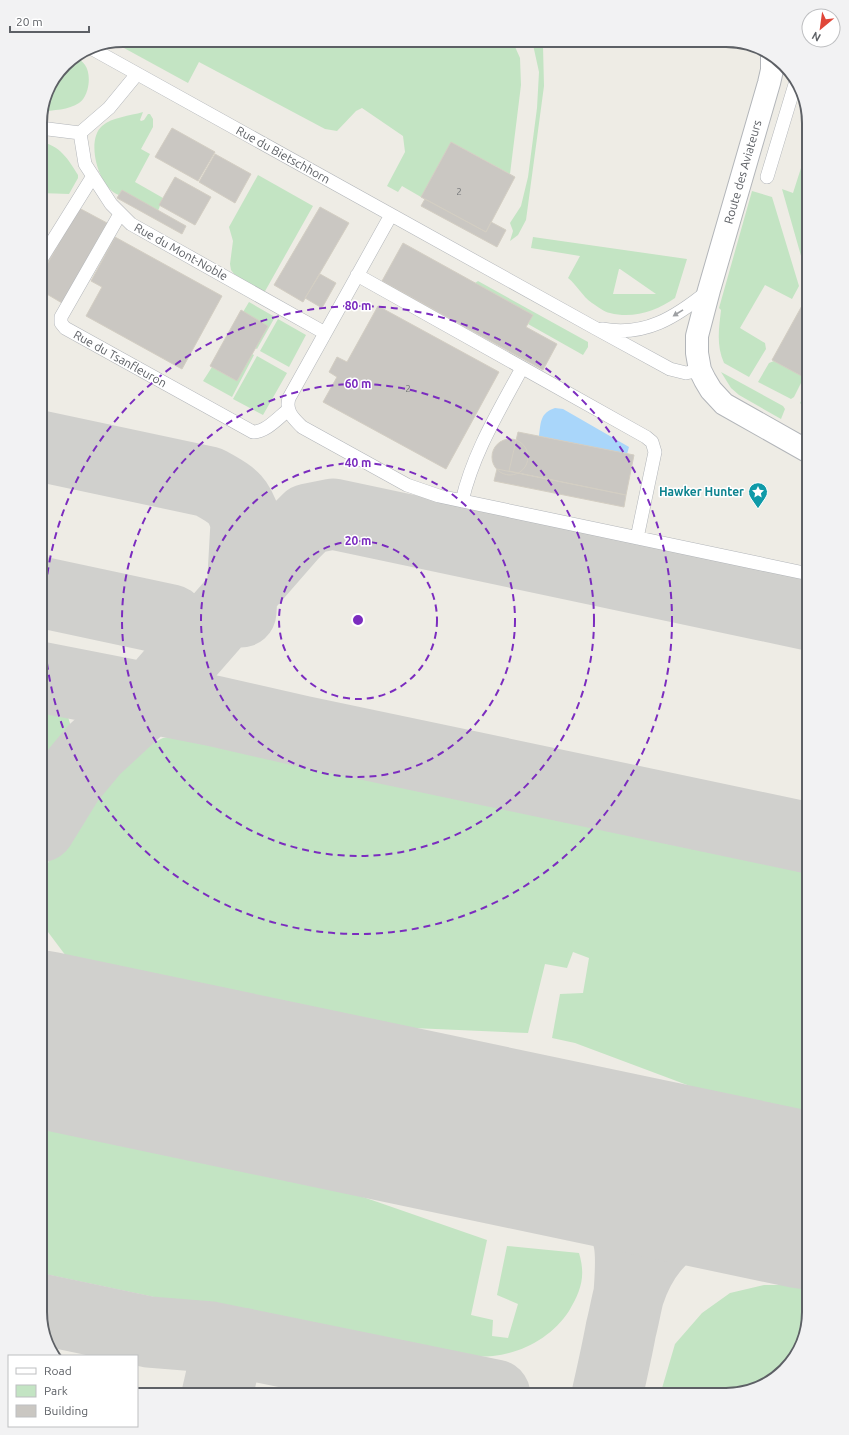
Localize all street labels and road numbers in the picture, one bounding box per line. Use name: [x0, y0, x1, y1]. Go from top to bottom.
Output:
street label: Route des Aviateurs: [721, 118, 764, 225]
street label: Rue du Bietschhorn: [234, 123, 332, 186]
street label: Rue du Mont-Noble: [132, 220, 230, 283]
street label: Rue du Tsanfleuron: [71, 328, 169, 390]

